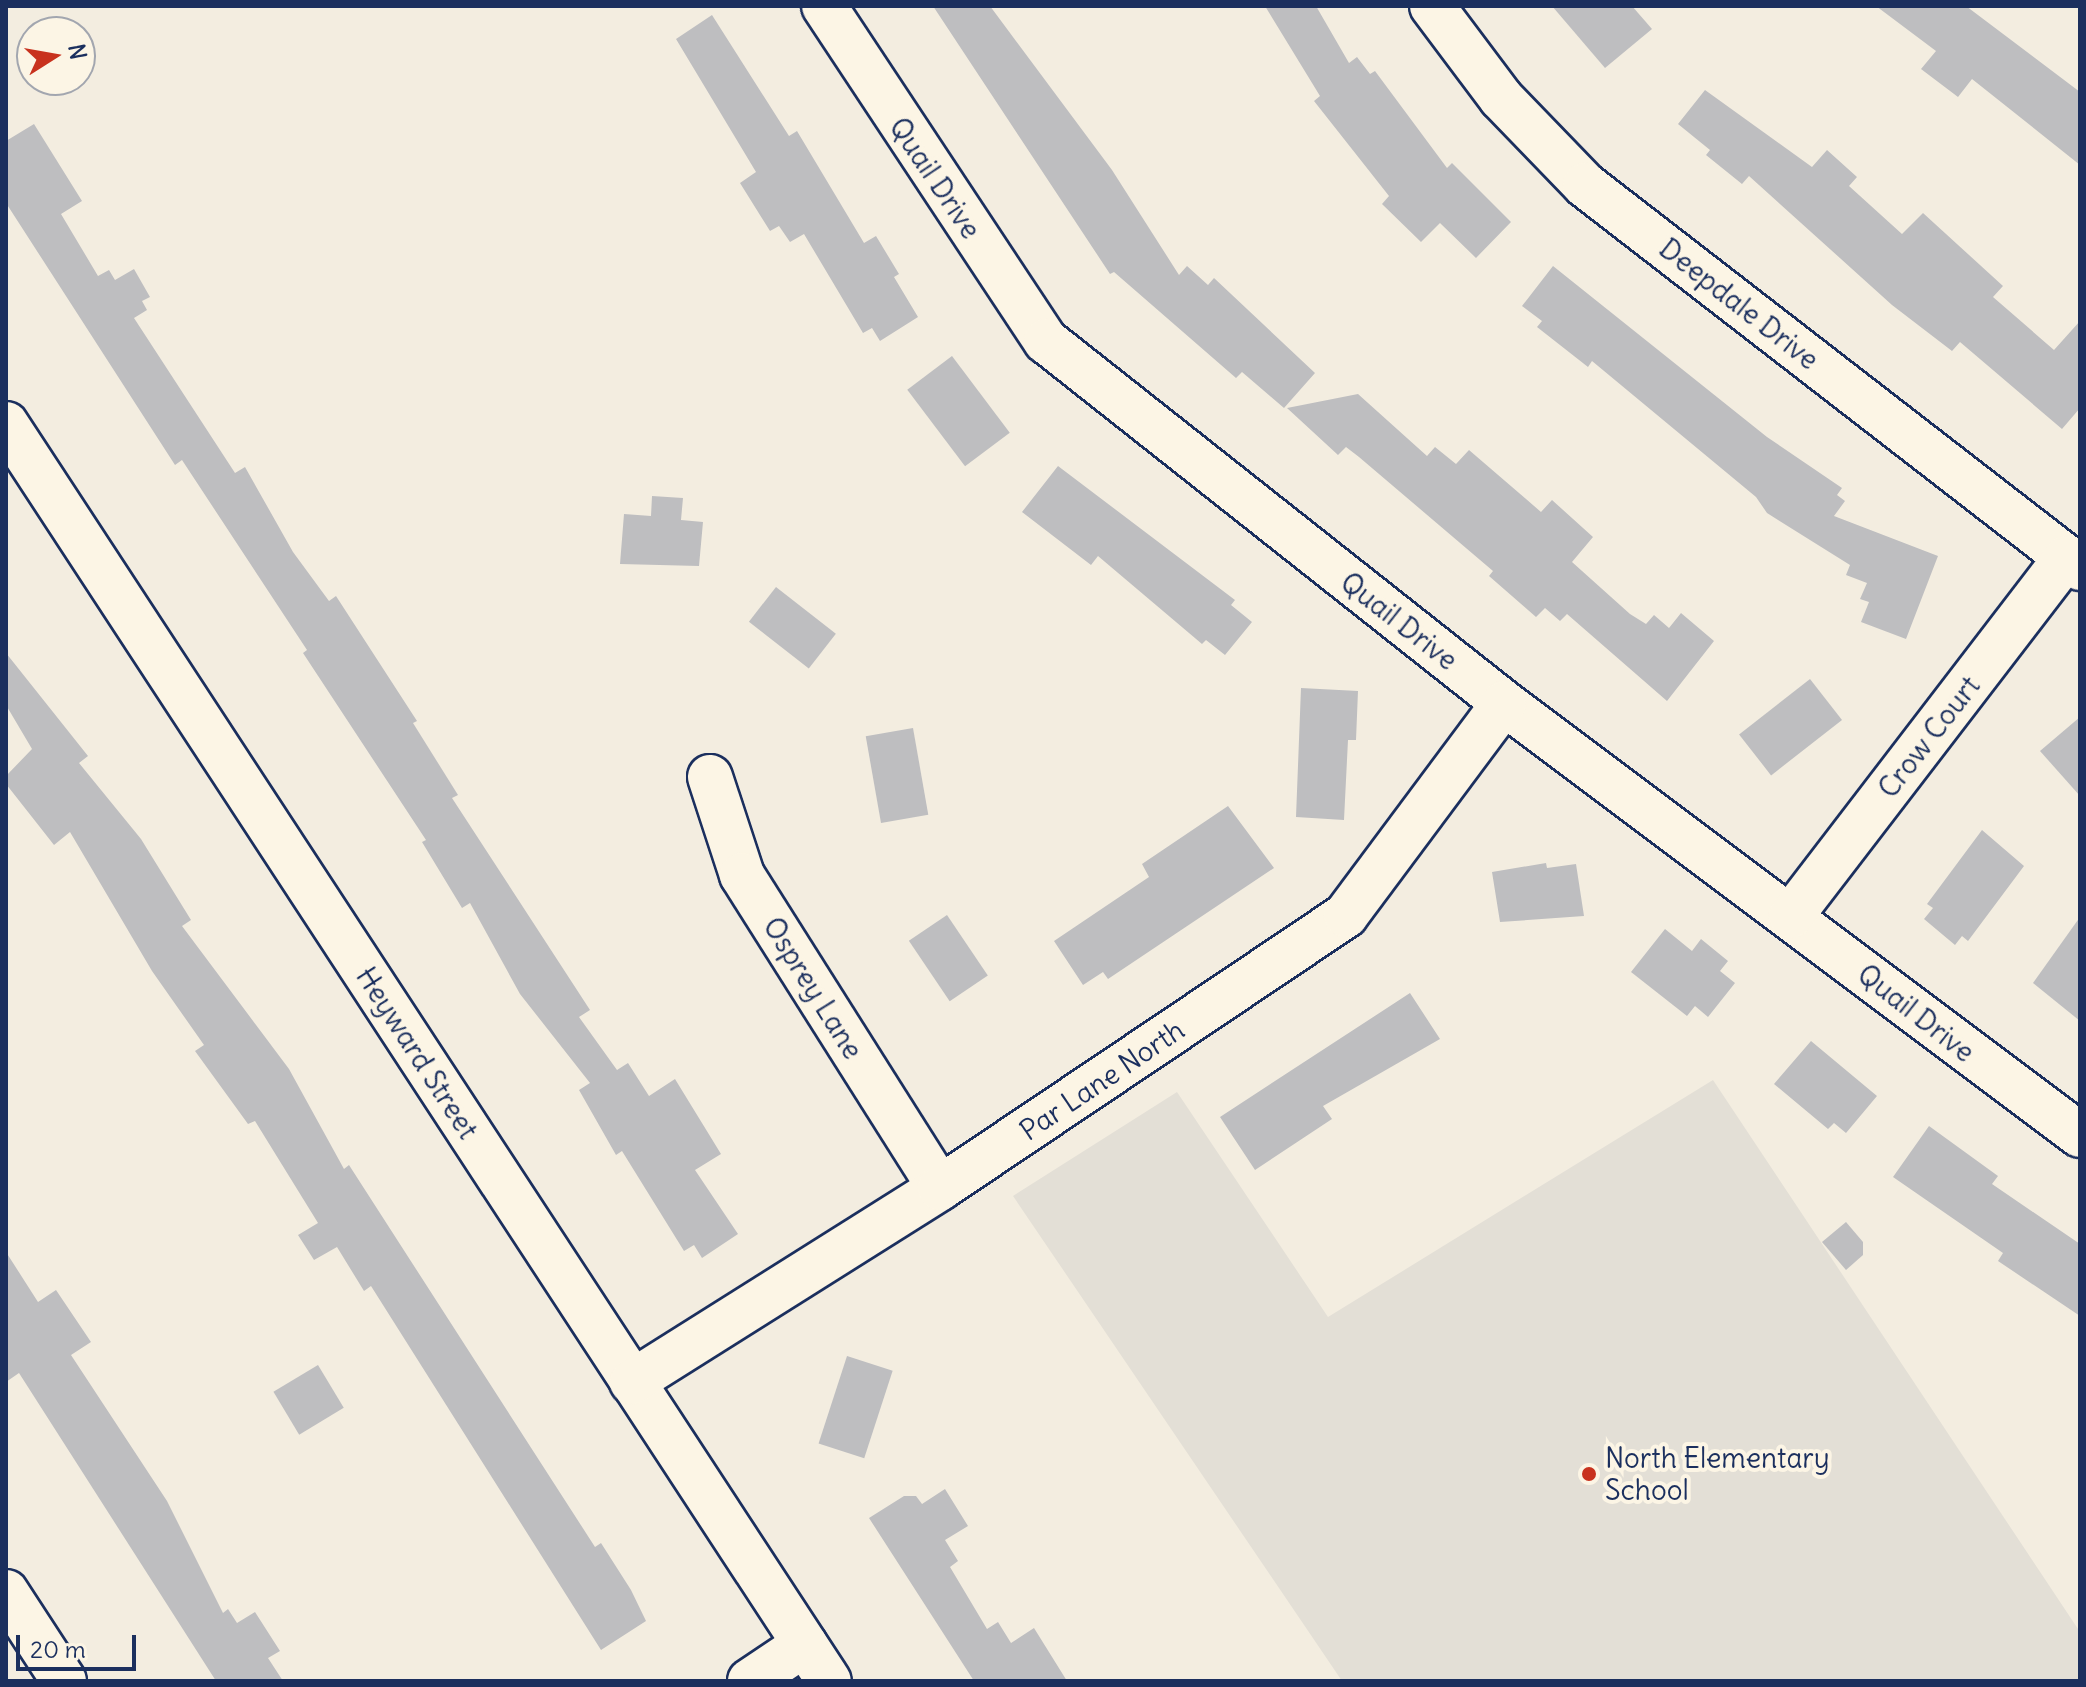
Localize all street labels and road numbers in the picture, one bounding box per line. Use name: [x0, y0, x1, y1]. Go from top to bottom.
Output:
street label: Quail Drive: [882, 111, 988, 245]
street label: Deepdale Drive: [1653, 231, 1825, 377]
street label: Quail Drive: [1334, 565, 1464, 677]
street label: Crow Court: [1871, 670, 1987, 804]
street label: Osprey Lane: [756, 911, 870, 1065]
street label: Quail Drive: [1851, 957, 1981, 1069]
street label: Heyward Street: [349, 961, 485, 1145]
street label: Par Lane North: [1013, 1013, 1191, 1147]

